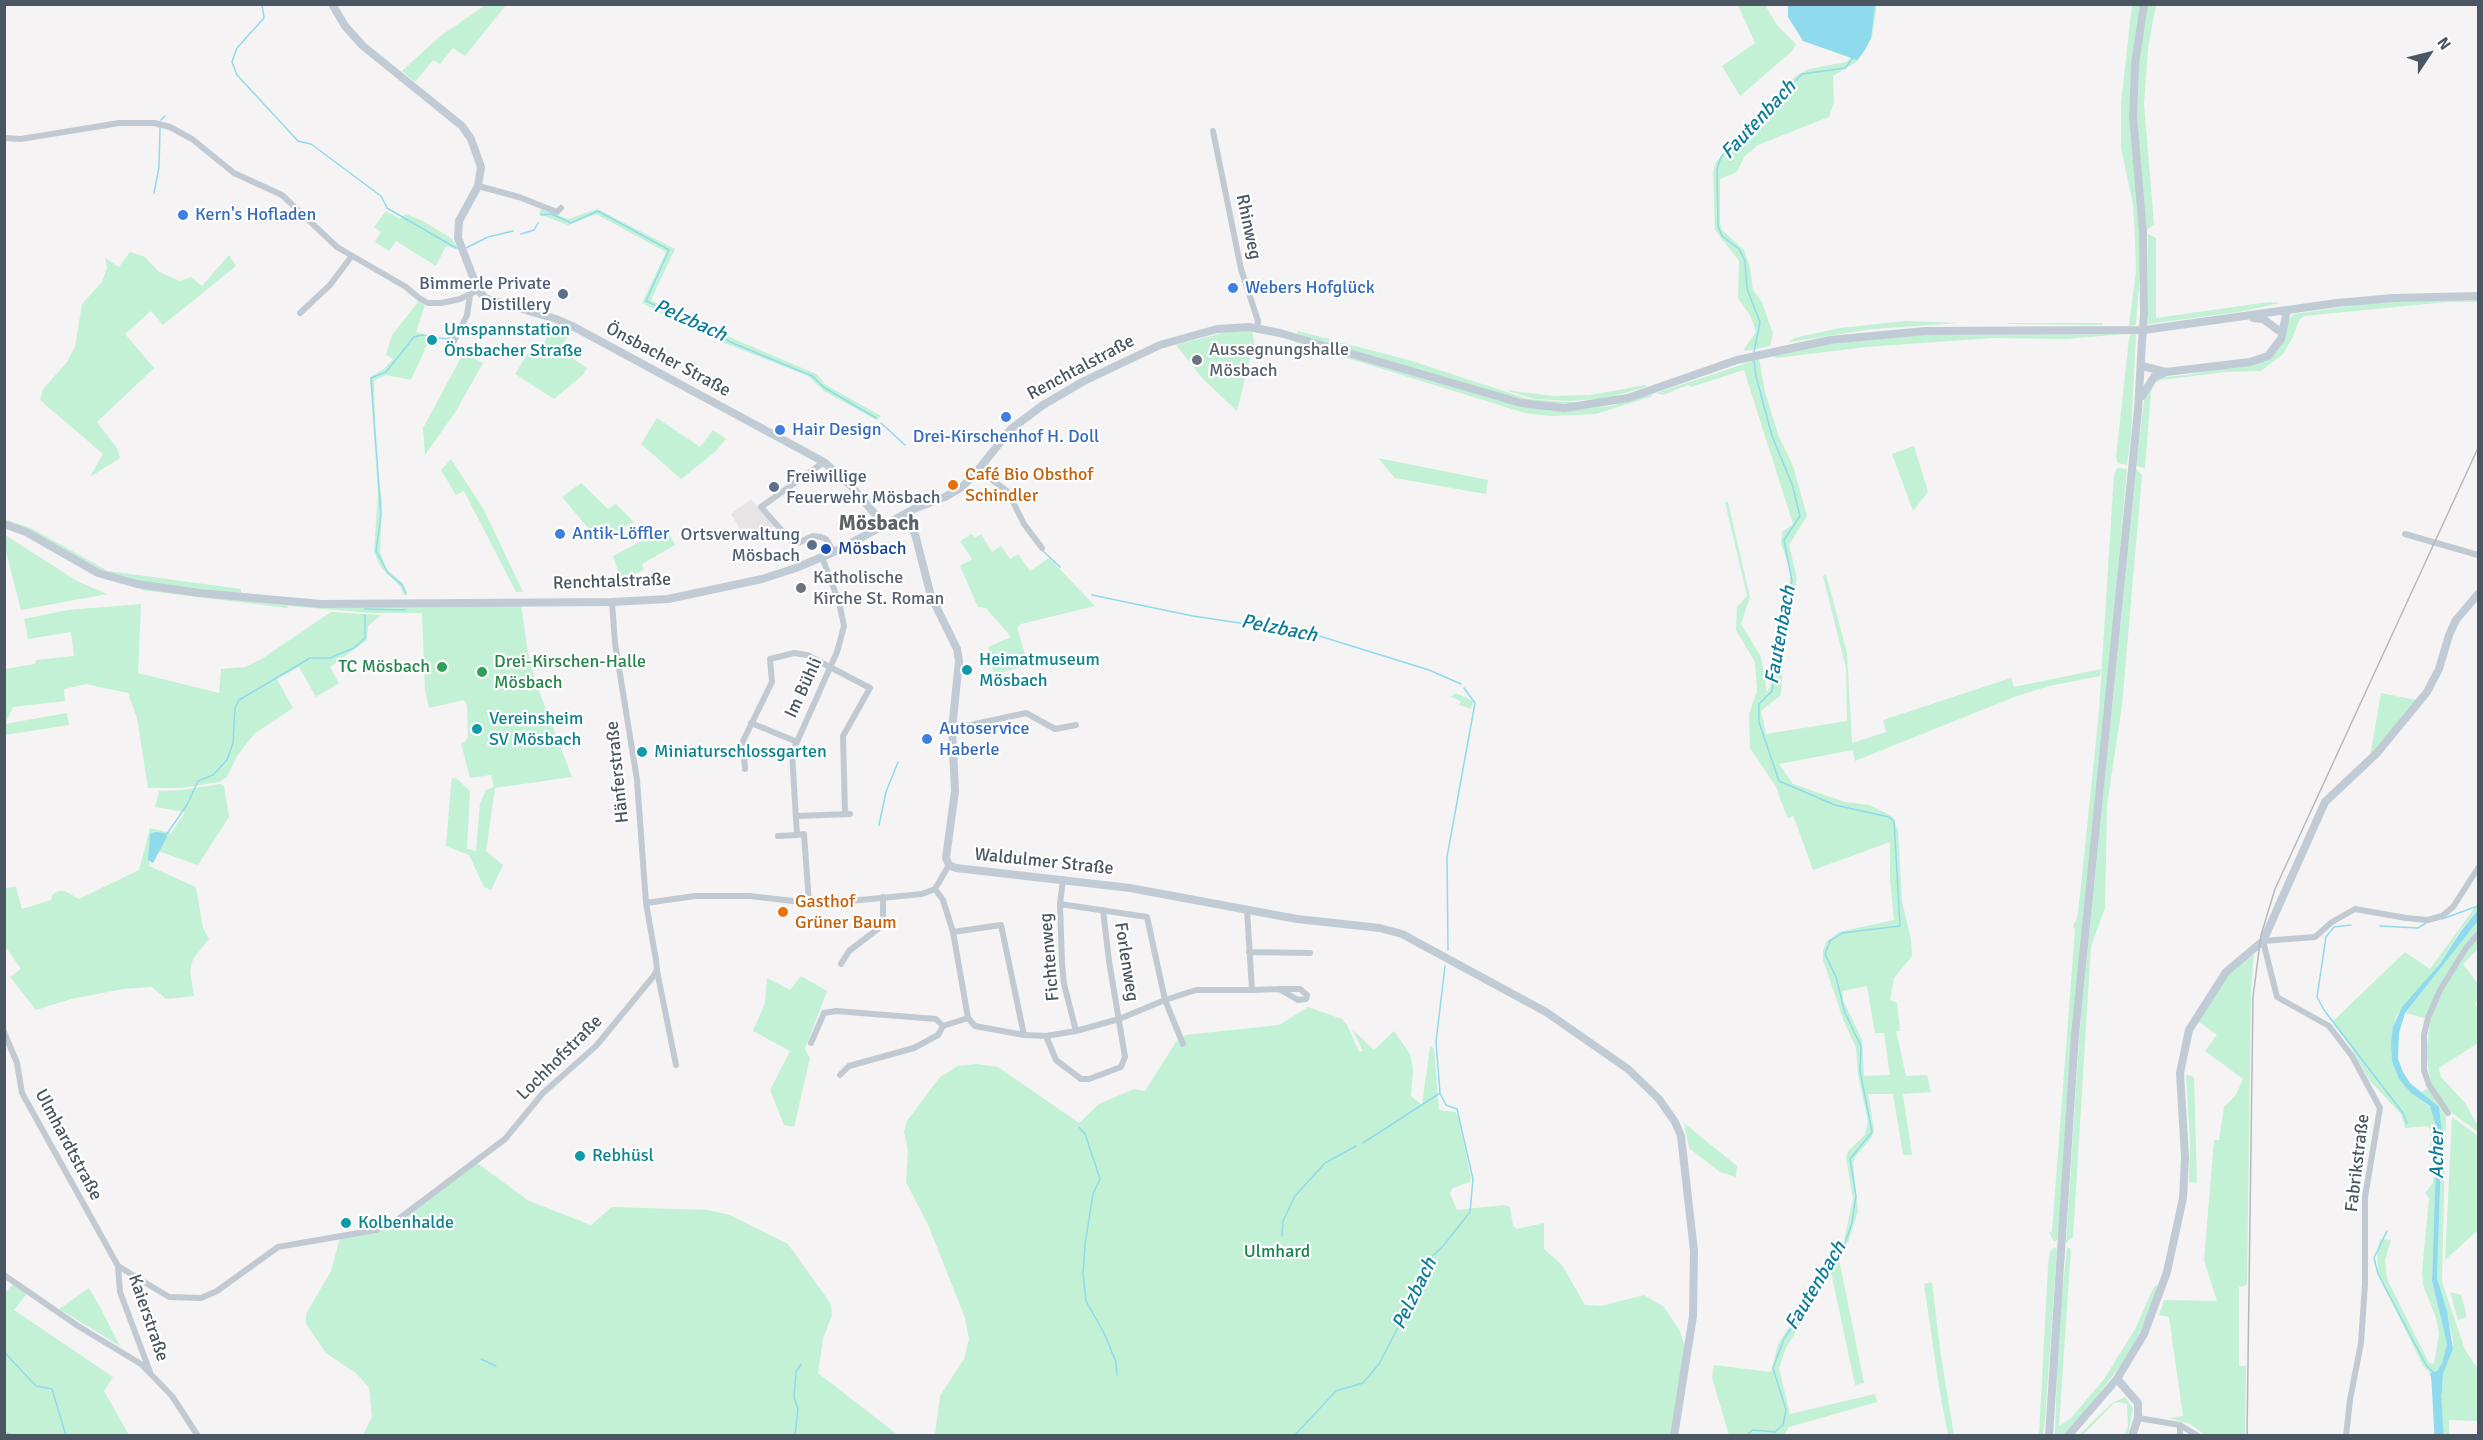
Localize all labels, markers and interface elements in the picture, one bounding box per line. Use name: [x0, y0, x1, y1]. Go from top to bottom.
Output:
north arrow: [2399, 24, 2459, 84]
text: N: [2432, 33, 2455, 54]
water label: Fautenbach: [1716, 75, 1802, 165]
street label: Rhinweg: [1231, 192, 1265, 262]
place label: Kern's Hofladen: [195, 204, 316, 226]
marker: Kern's Hofladen: [176, 208, 190, 222]
place label: Bimmerle Private Distillery: [419, 273, 551, 316]
place label: Webers Hofglück: [1245, 277, 1375, 299]
marker: Webers Hofglück: [1226, 281, 1240, 295]
marker: Bimmerle Private Distillery: [556, 287, 570, 301]
water label: Pelzbach: [650, 294, 730, 348]
street label: Önsbacher Straße: [602, 318, 734, 402]
place label: Umspannstation Önsbacher Straße: [444, 319, 582, 362]
street label: Renchtalstraße: [1024, 331, 1138, 405]
marker: Umspannstation Önsbacher Straße: [425, 333, 439, 347]
place label: Aussegnungshalle Mösbach: [1209, 339, 1349, 382]
marker: Aussegnungshalle Mösbach: [1190, 353, 1204, 367]
marker: Drei-Kirschenhof H. Doll: [999, 410, 1013, 424]
place label: Hair Design: [792, 419, 882, 441]
marker: Hair Design: [773, 423, 787, 437]
place label: Drei-Kirschenhof H. Doll: [913, 426, 1099, 448]
place label: Café Bio Obsthof Schindler: [965, 464, 1093, 506]
place label: Freiwillige Feuerwehr Mösbach: [786, 466, 940, 508]
marker: Café Bio Obsthof Schindler: [946, 478, 960, 492]
marker: Freiwillige Feuerwehr Mösbach: [767, 480, 781, 494]
district label: Mösbach: [838, 511, 920, 537]
place label: Antik-Löffler: [572, 523, 669, 545]
place label: Ortsverwaltung Mösbach: [681, 524, 800, 566]
marker: Antik-Löffler: [553, 527, 567, 541]
marker: Ortsverwaltung Mösbach: [805, 538, 819, 552]
place label: Mösbach: [838, 538, 907, 560]
marker: Mösbach: [819, 542, 833, 556]
place label: Katholische Kirche St. Roman: [813, 567, 944, 610]
street label: Renchtalstraße: [552, 569, 672, 595]
marker: Katholische Kirche St. Roman: [794, 581, 808, 595]
water label: Fautenbach: [1761, 584, 1801, 686]
water label: Pelzbach: [1239, 610, 1319, 648]
place label: Heimatmuseum Mösbach: [979, 649, 1100, 692]
place label: Drei-Kirschen-Halle Mösbach: [494, 651, 646, 694]
street label: Im Bühli: [781, 654, 827, 722]
place label: TC Mösbach: [338, 656, 430, 678]
marker: TC Mösbach: [435, 660, 449, 674]
marker: Heimatmuseum Mösbach: [960, 663, 974, 677]
marker: Drei-Kirschen-Halle Mösbach: [475, 665, 489, 679]
place label: Vereinsheim SV Mösbach: [489, 708, 583, 750]
place label: Autoservice Haberle: [939, 718, 1029, 760]
street label: Hänferstraße: [602, 720, 634, 824]
marker: Vereinsheim SV Mösbach: [470, 722, 484, 736]
marker: Autoservice Haberle: [920, 732, 934, 746]
place label: Miniaturschlossgarten: [654, 741, 827, 763]
marker: Miniaturschlossgarten: [635, 745, 649, 759]
street label: Waldulmer Straße: [973, 844, 1115, 880]
place label: Gasthof Grüner Baum: [795, 891, 897, 934]
marker: Gasthof Grüner Baum: [776, 905, 790, 919]
street label: Fichtenweg: [1035, 912, 1065, 1002]
street label: Forlenweg: [1109, 921, 1143, 1003]
street label: Lochhofstraße: [513, 1011, 607, 1105]
street label: Ulmhardtstraße: [30, 1086, 106, 1204]
street label: Fabrikstraße: [2341, 1113, 2375, 1213]
water label: Acher: [2426, 1129, 2450, 1179]
place label: Rebhüsl: [592, 1145, 654, 1167]
marker: Rebhüsl: [573, 1149, 587, 1163]
place label: Kolbenhalde: [358, 1212, 454, 1234]
marker: Kolbenhalde: [339, 1216, 353, 1230]
water label: Fautenbach: [1780, 1237, 1852, 1335]
park label: Ulmhard: [1244, 1241, 1310, 1263]
water label: Pelzbach: [1387, 1254, 1443, 1334]
street label: Kaierstraße: [123, 1272, 173, 1364]

